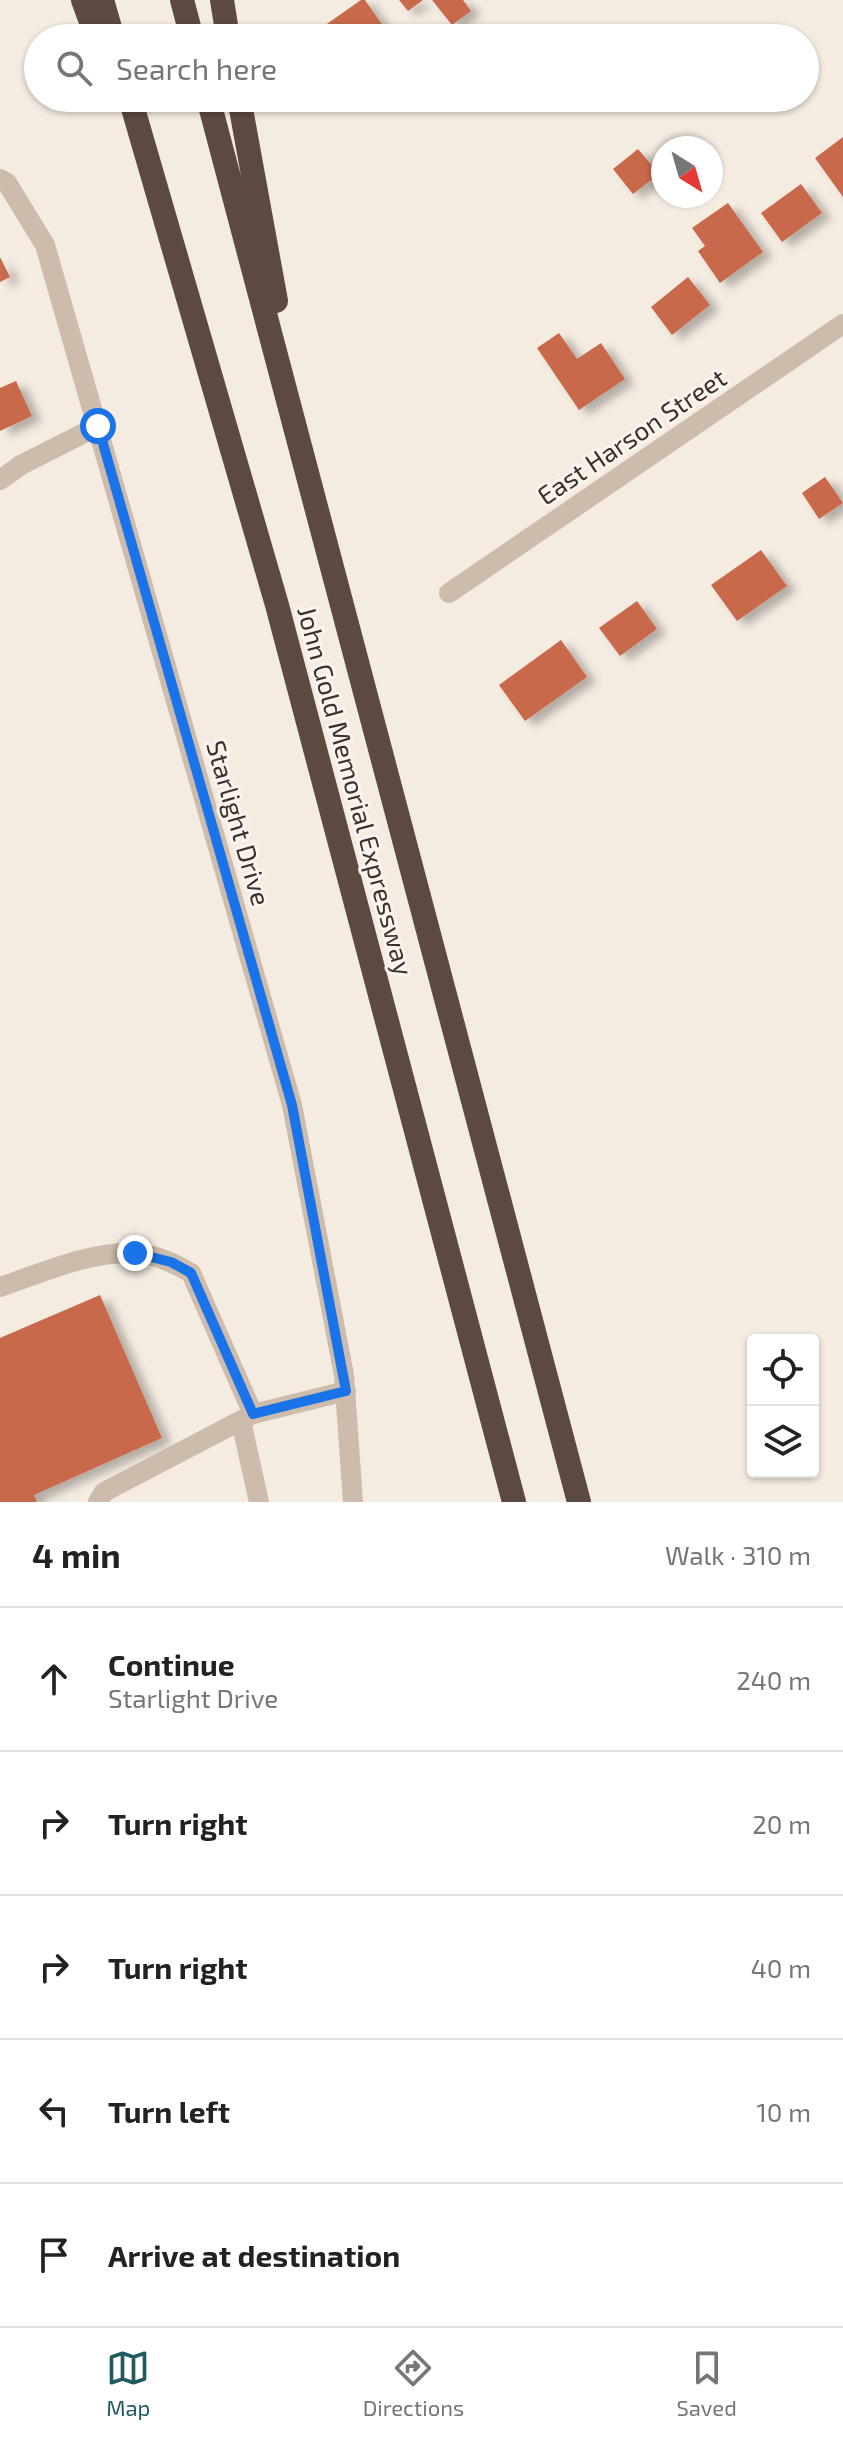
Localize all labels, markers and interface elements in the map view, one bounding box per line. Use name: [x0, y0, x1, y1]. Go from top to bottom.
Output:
search box: [24, 24, 819, 112]
icon: search: [52, 46, 96, 90]
text: Search here: [116, 50, 277, 86]
north arrow: [651, 136, 723, 208]
street label: East Harson Street: [531, 361, 731, 510]
route start: [80, 408, 116, 444]
street label: John Gold Memorial Expressway: [292, 603, 421, 979]
street label: Starlight Drive: [201, 736, 278, 909]
route end: [117, 1235, 153, 1271]
map controls: [747, 1334, 819, 1478]
button: locate: [747, 1334, 819, 1406]
button: layers: [747, 1406, 819, 1478]
text: 4 min: [32, 1534, 121, 1575]
text: Walk · 310 m: [665, 1539, 811, 1570]
text: Continue: [108, 1646, 235, 1682]
icon: ahead: [32, 1657, 76, 1701]
text: 240 m: [736, 1664, 811, 1695]
text: Starlight Drive: [108, 1682, 278, 1713]
icon: right: [32, 1801, 76, 1845]
text: Turn right: [108, 1805, 248, 1841]
text: 20 m: [752, 1808, 811, 1839]
icon: right: [32, 1945, 76, 1989]
text: Turn right: [108, 1949, 248, 1985]
text: 40 m: [751, 1952, 811, 1983]
icon: left: [32, 2089, 76, 2133]
text: Turn left: [108, 2093, 230, 2129]
text: 10 m: [756, 2096, 811, 2127]
icon: arrive: [32, 2233, 76, 2277]
text: Arrive at destination: [108, 2237, 400, 2273]
tab: Map: [106, 2346, 150, 2420]
tab: Directions: [363, 2346, 464, 2420]
tab: Saved: [676, 2346, 737, 2420]

